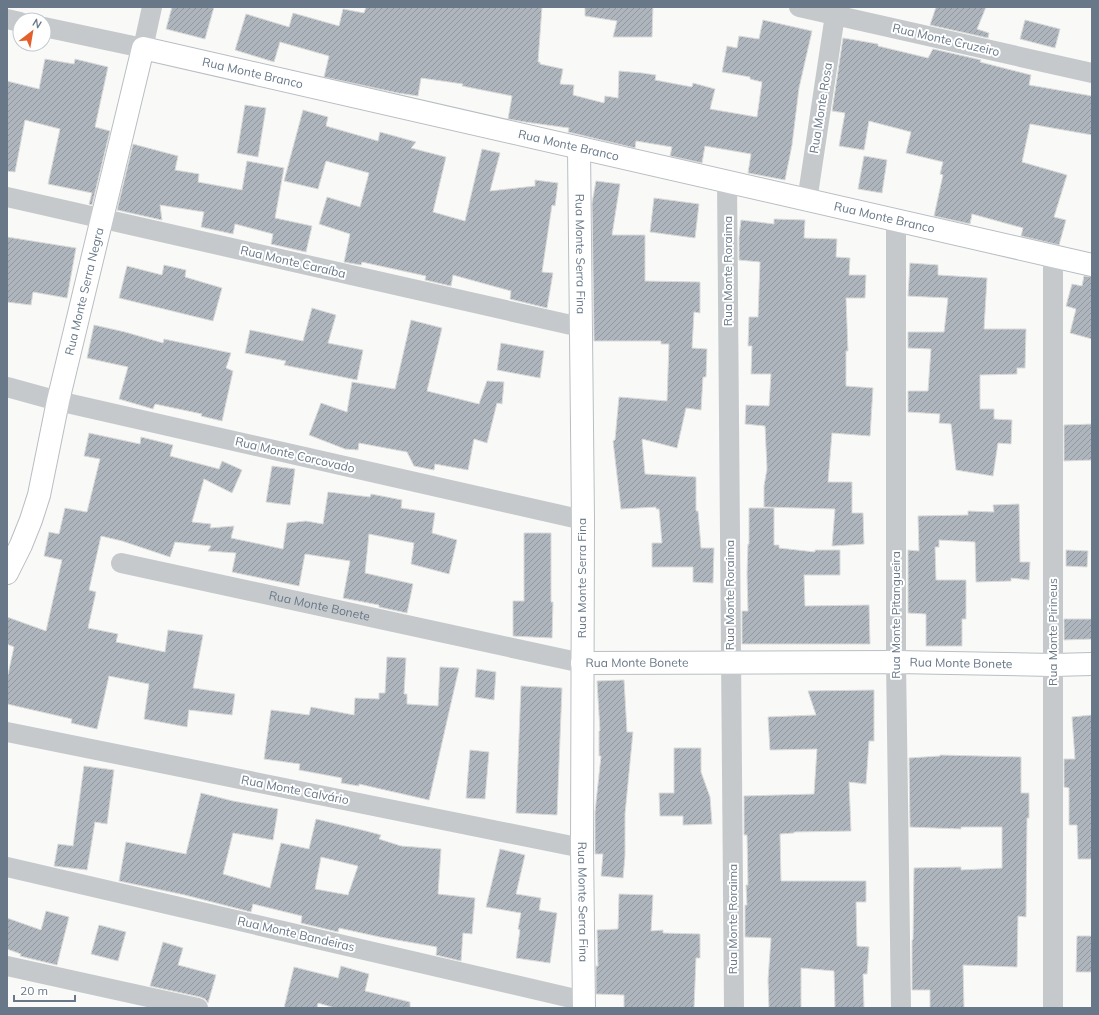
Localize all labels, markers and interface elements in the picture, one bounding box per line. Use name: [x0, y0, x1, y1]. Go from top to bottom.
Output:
north arrow: [12, 12, 52, 52]
text: N: [30, 15, 44, 32]
street label: Rua Monte Cruzeiro: [891, 20, 1001, 59]
street label: Rua Monte Branco: [201, 54, 305, 91]
street label: Rua Monte Rosa: [806, 61, 835, 154]
street label: Rua Monte Branco: [517, 126, 621, 164]
street label: Rua Monte Serra Fina: [572, 194, 589, 314]
street label: Rua Monte Branco: [833, 198, 937, 236]
street label: Rua Monte Roraima: [720, 216, 735, 326]
street label: Rua Monte Serra Negra: [61, 226, 106, 357]
street label: Rua Monte Caraíba: [239, 242, 347, 281]
street label: Rua Monte Corcovado: [234, 433, 357, 476]
street label: Rua Monte Serra Fina: [574, 518, 589, 638]
street label: Rua Monte Roraima: [722, 540, 737, 650]
street label: Rua Monte Pitangueira: [888, 551, 903, 679]
street label: Rua Monte Pirineus: [1045, 578, 1060, 686]
street label: Rua Monte Bonete: [268, 587, 371, 624]
street label: Rua Monte Bonete: [909, 654, 1013, 671]
street label: Rua Monte Bonete: [586, 655, 688, 670]
street label: Rua Monte Calvário: [240, 772, 350, 807]
street label: Rua Monte Serra Fina: [575, 842, 591, 962]
street label: Rua Monte Roraima: [725, 864, 740, 974]
street label: Rua Monte Bandeiras: [236, 913, 356, 954]
scale bar: [14, 977, 75, 1003]
text: 20 m: [20, 983, 48, 998]

